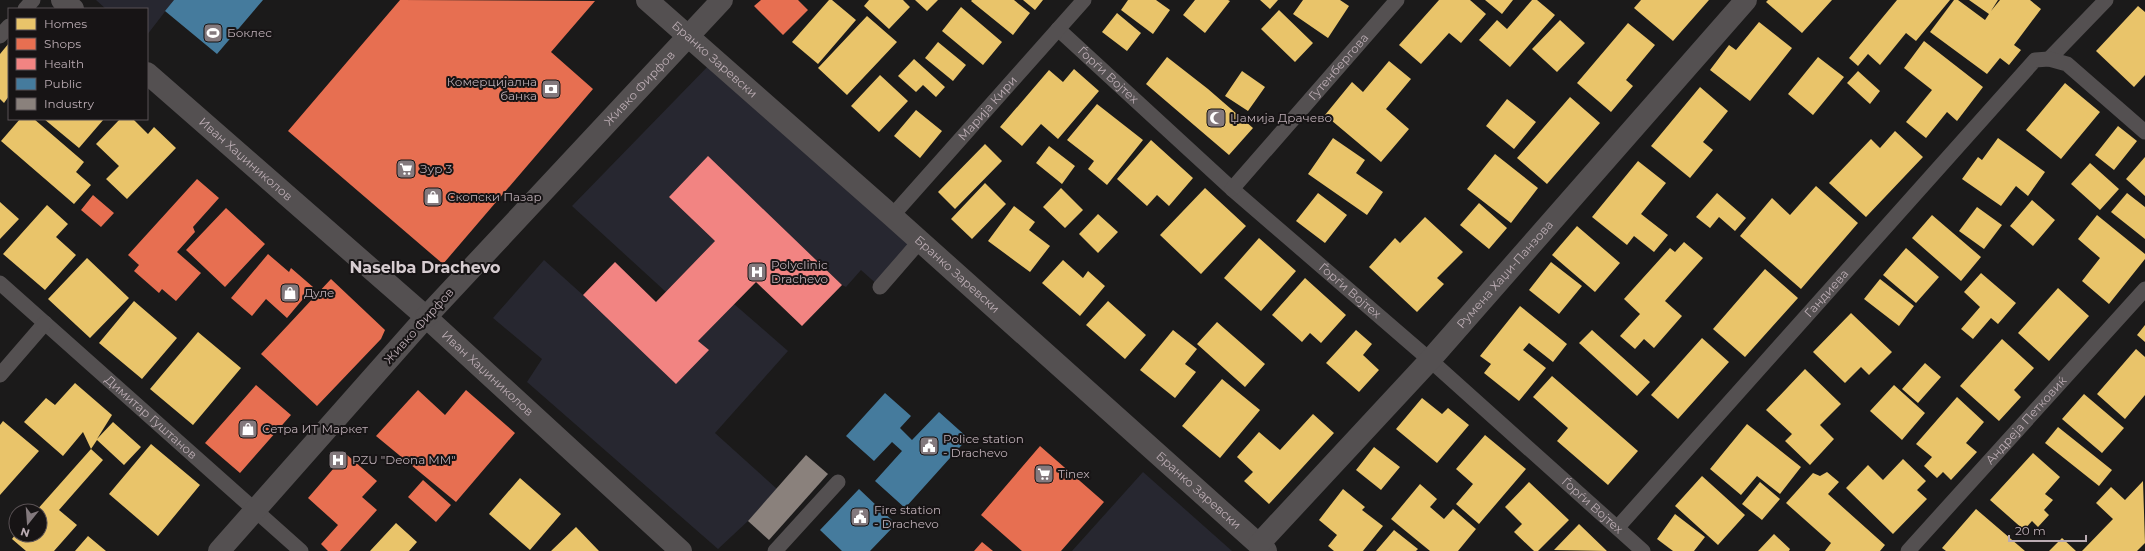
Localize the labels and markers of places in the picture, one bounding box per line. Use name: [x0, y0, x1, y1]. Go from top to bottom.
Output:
sports icon: Боклес: [202, 22, 224, 44]
place label: Боклес: [227, 25, 272, 40]
place label: Комерцијална банка: [447, 74, 537, 103]
bank icon: Комерцијална банка: [540, 78, 562, 100]
mosque icon: Џамија Драчево: [1205, 107, 1227, 129]
place label: Џамија Драчево: [1230, 110, 1332, 125]
supermarket icon: Зур 3: [395, 158, 417, 180]
place label: Зур 3: [420, 161, 453, 176]
shop icon: Скопски Пазар: [422, 186, 444, 208]
place label: Скопски Пазар: [447, 189, 542, 204]
place label: Polyclinic Drachevo: [771, 257, 828, 286]
hospital icon: Polyclinic Drachevo: [746, 261, 768, 283]
shop icon: Дуле: [279, 282, 301, 304]
place label: Дуле: [304, 285, 335, 300]
shop icon: Сетра ИТ Маркет: [237, 418, 259, 440]
place label: Сетра ИТ Маркет: [262, 421, 368, 436]
place label: Police station - Drachevo: [943, 431, 1024, 460]
public building icon: Police station - Drachevo: [918, 435, 940, 457]
hospital icon: PZU "Deona MM": [327, 449, 349, 471]
place label: PZU "Deona MM": [352, 452, 456, 467]
supermarket icon: Tinex: [1033, 463, 1055, 485]
place label: Tinex: [1058, 466, 1090, 481]
place label: Fire station - Drachevo: [874, 502, 941, 531]
public building icon: Fire station - Drachevo: [849, 506, 871, 528]

